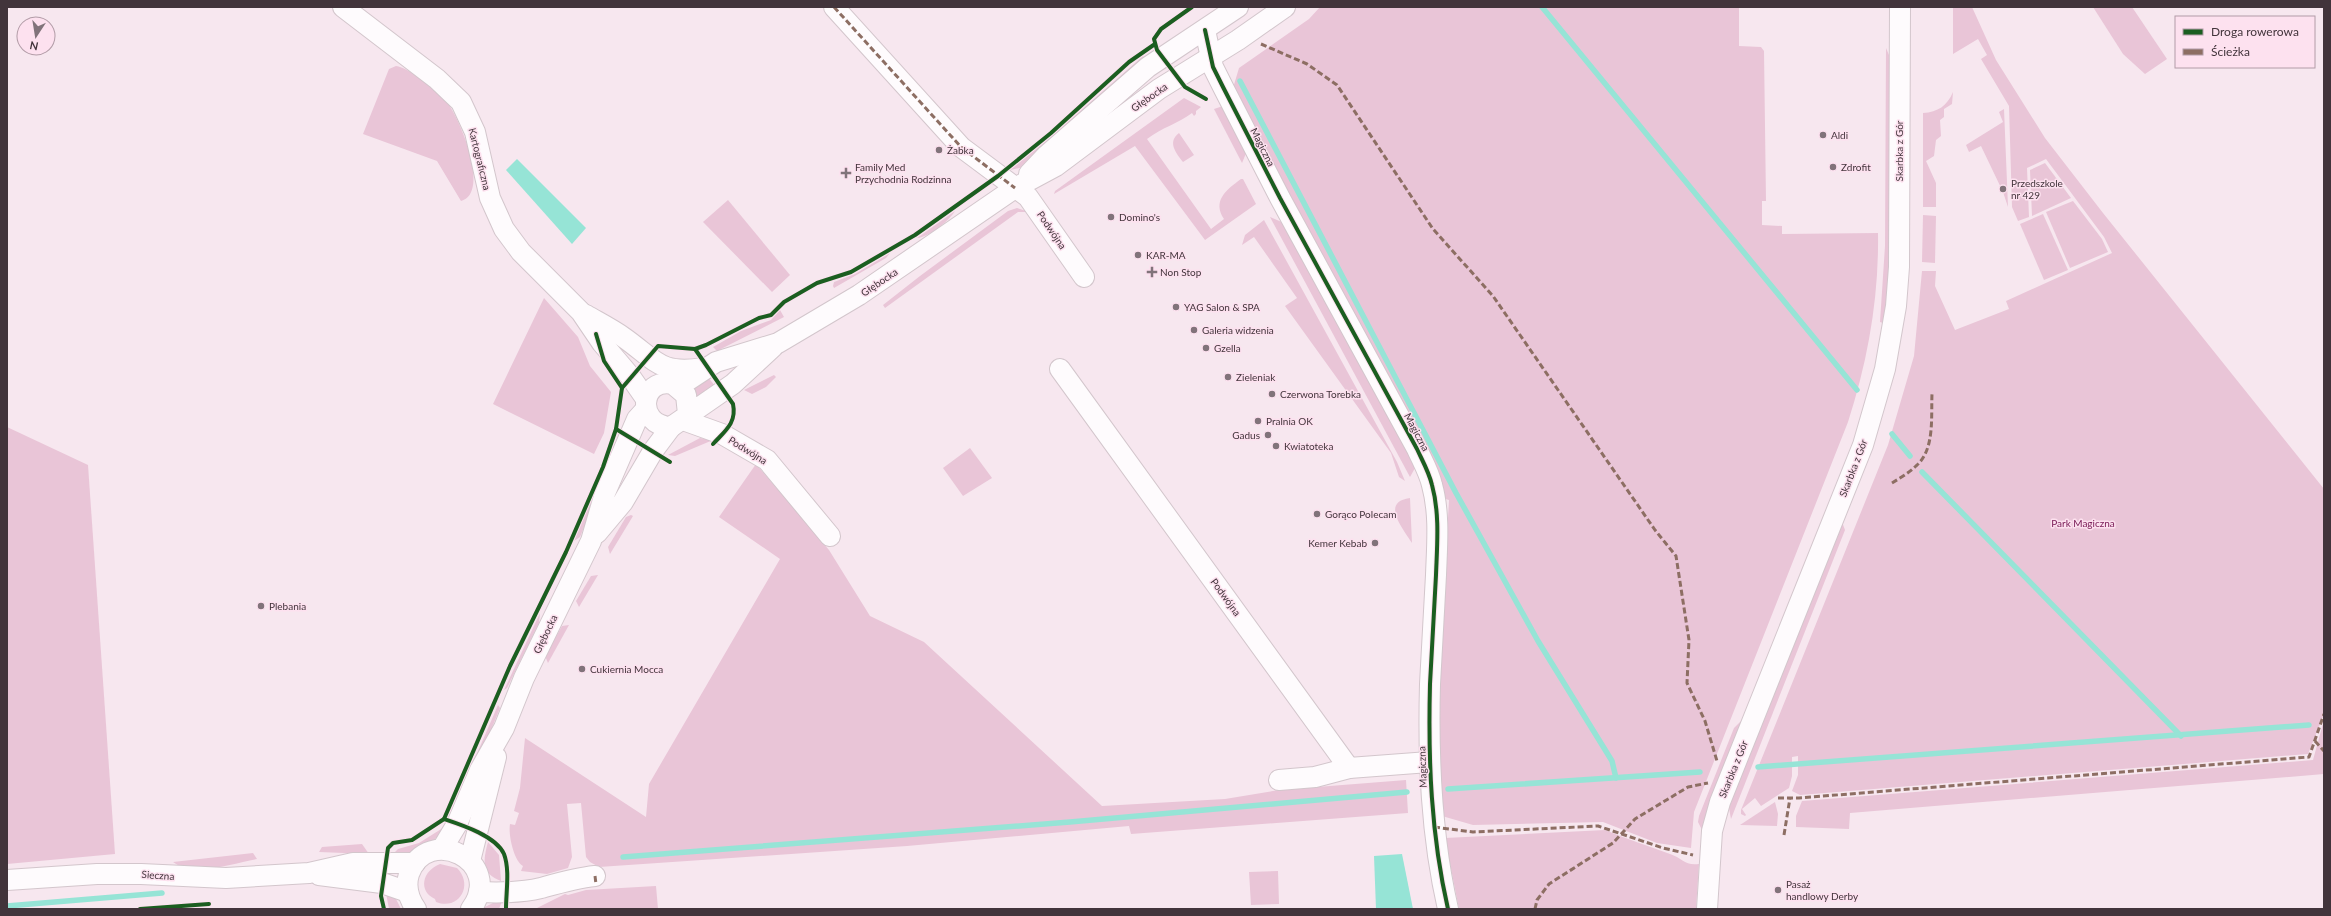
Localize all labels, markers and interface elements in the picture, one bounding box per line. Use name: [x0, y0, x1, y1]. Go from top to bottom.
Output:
north arrow: [16, 16, 56, 56]
legend: [2175, 16, 2315, 68]
text: Droga rowerowa: [2211, 24, 2299, 39]
text: N: [28, 39, 39, 54]
text: Ścieżka: [2211, 44, 2250, 59]
street label: Głębocka: [1128, 80, 1170, 114]
street label: Skarbka z Gór: [1893, 120, 1905, 181]
street label: Magiczna: [1248, 126, 1278, 168]
street label: Kartograficzna: [466, 127, 494, 191]
place label: Aldi: [1831, 129, 1848, 141]
marker: Aldi: [1818, 130, 1828, 140]
place label: Żabka: [947, 144, 974, 156]
marker: Żabka: [934, 145, 944, 155]
place label: Family Med Przychodnia Rodzinna: [855, 161, 952, 185]
place label: Zdrofit: [1841, 161, 1871, 173]
marker: Zdrofit: [1828, 162, 1838, 172]
marker: Family Med Przychodnia Rodzinna: [840, 167, 852, 179]
place label: Przedszkole nr 429: [2011, 177, 2063, 201]
marker: Przedszkole nr 429: [1998, 184, 2008, 194]
street label: Podwójna: [1035, 209, 1069, 251]
place label: Domino's: [1119, 211, 1160, 223]
marker: Domino's: [1106, 212, 1116, 222]
place label: KAR-MA: [1146, 249, 1186, 261]
marker: KAR-MA: [1133, 250, 1143, 260]
street label: Głębocka: [858, 265, 900, 299]
place label: Non Stop: [1160, 266, 1202, 278]
marker: Non Stop: [1147, 267, 1157, 277]
place label: YAG Salon & SPA: [1184, 301, 1260, 313]
marker: YAG Salon & SPA: [1171, 302, 1181, 312]
place label: Galeria widzenia: [1202, 324, 1274, 336]
marker: Galeria widzenia: [1189, 325, 1199, 335]
place label: Gzella: [1214, 342, 1241, 354]
marker: Gzella: [1201, 343, 1211, 353]
place label: Zieleniak: [1236, 371, 1276, 383]
marker: Zieleniak: [1223, 372, 1233, 382]
place label: Czerwona Torebka: [1280, 388, 1361, 400]
marker: Czerwona Torebka: [1267, 389, 1277, 399]
street label: Magiczna: [1402, 411, 1432, 453]
place label: Pralnia OK: [1266, 415, 1313, 427]
marker: Pralnia OK: [1253, 416, 1263, 426]
place label: Gadus: [1232, 429, 1260, 441]
marker: Gadus: [1263, 430, 1273, 440]
street label: Podwójna: [726, 433, 770, 467]
street label: Skarbka z Gór: [1836, 437, 1870, 499]
place label: Kwiatoteka: [1284, 440, 1333, 452]
marker: Kwiatoteka: [1271, 441, 1281, 451]
place label: Gorąco Polecam: [1325, 508, 1396, 520]
marker: Gorąco Polecam: [1312, 509, 1322, 519]
park label: Park Magiczna: [2051, 517, 2115, 529]
place label: Kemer Kebab: [1308, 537, 1367, 549]
marker: Kemer Kebab: [1370, 538, 1380, 548]
street label: Podwójna: [1208, 576, 1244, 618]
place label: Plebania: [269, 600, 306, 612]
marker: Plebania: [256, 601, 266, 611]
street label: Głębocka: [530, 613, 560, 655]
place label: Cukiernia Mocca: [590, 663, 663, 675]
marker: Cukiernia Mocca: [577, 664, 587, 674]
street label: Skarbka z Gór: [1716, 738, 1750, 799]
street label: Magiczna: [1415, 746, 1429, 788]
street label: Sieczna: [141, 868, 175, 882]
place label: Pasaż handlowy Derby: [1786, 878, 1859, 902]
marker: Pasaż handlowy Derby: [1773, 885, 1783, 895]

